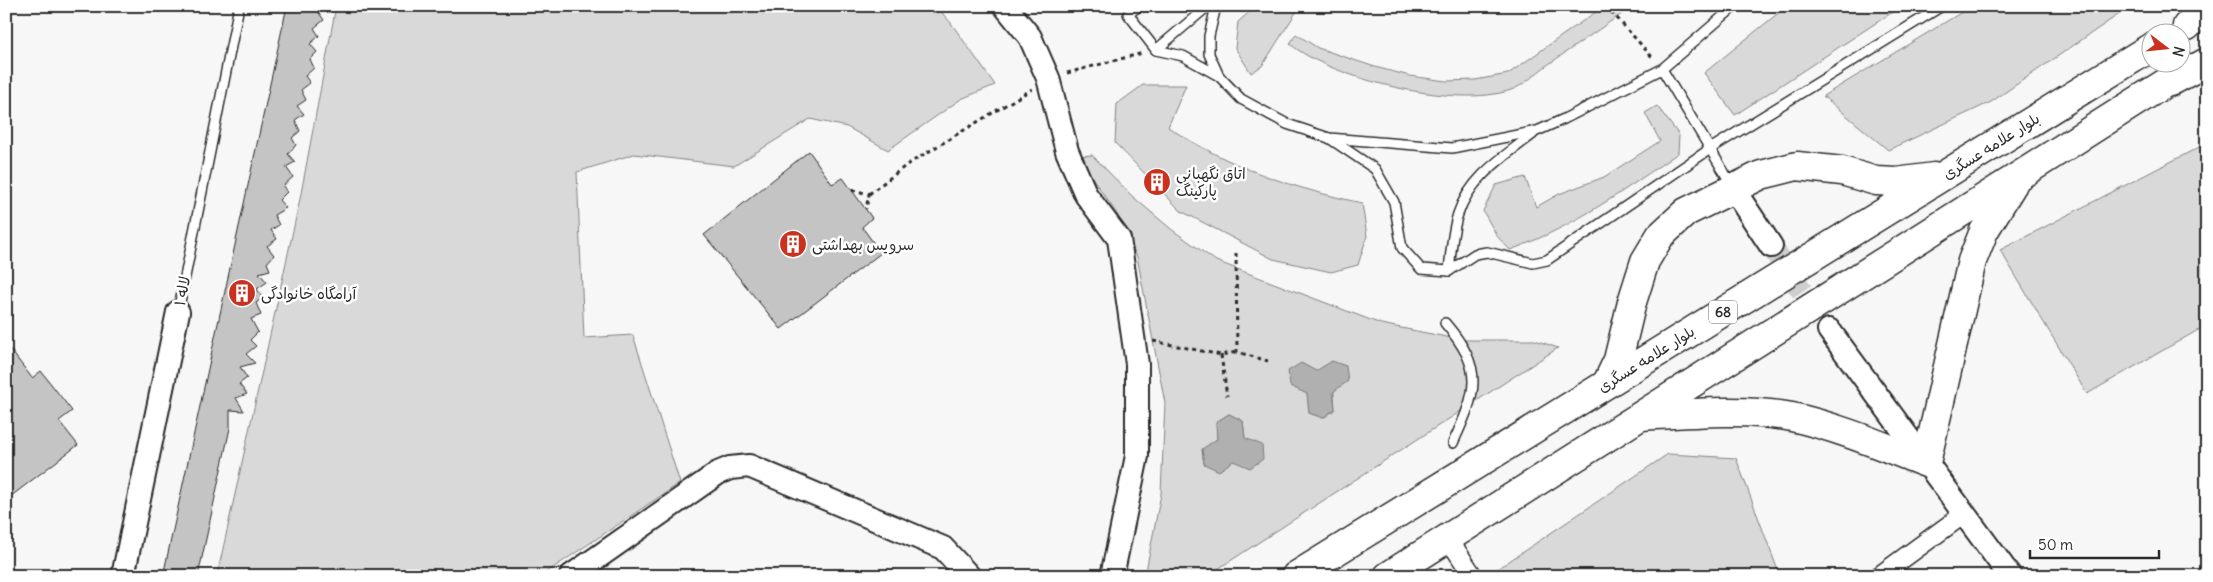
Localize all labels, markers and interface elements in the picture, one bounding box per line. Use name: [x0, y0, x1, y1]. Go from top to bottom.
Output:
north arrow: [2140, 22, 2190, 72]
text: N: [2169, 44, 2188, 59]
street label: بلوار علامه عسگری: [1939, 109, 2043, 183]
place label: اتاق نگهبانی پارکینگ: [1176, 164, 1246, 201]
building icon: اتاق نگهبانی پارکینگ: [1142, 167, 1172, 197]
building icon: سرویس بهداشتی: [778, 229, 808, 259]
place label: سرویس بهداشتی: [812, 235, 914, 255]
street label: لاله ۱: [170, 274, 194, 308]
building icon: آرامگاه خانوادگی: [227, 278, 257, 308]
place label: آرامگاه خانوادگی: [261, 284, 357, 304]
road number: 68: [1709, 300, 1737, 324]
street label: بلوار علامه عسگری: [1594, 322, 1698, 396]
scale bar: [2030, 527, 2159, 559]
text: 50 m: [2038, 535, 2073, 554]

